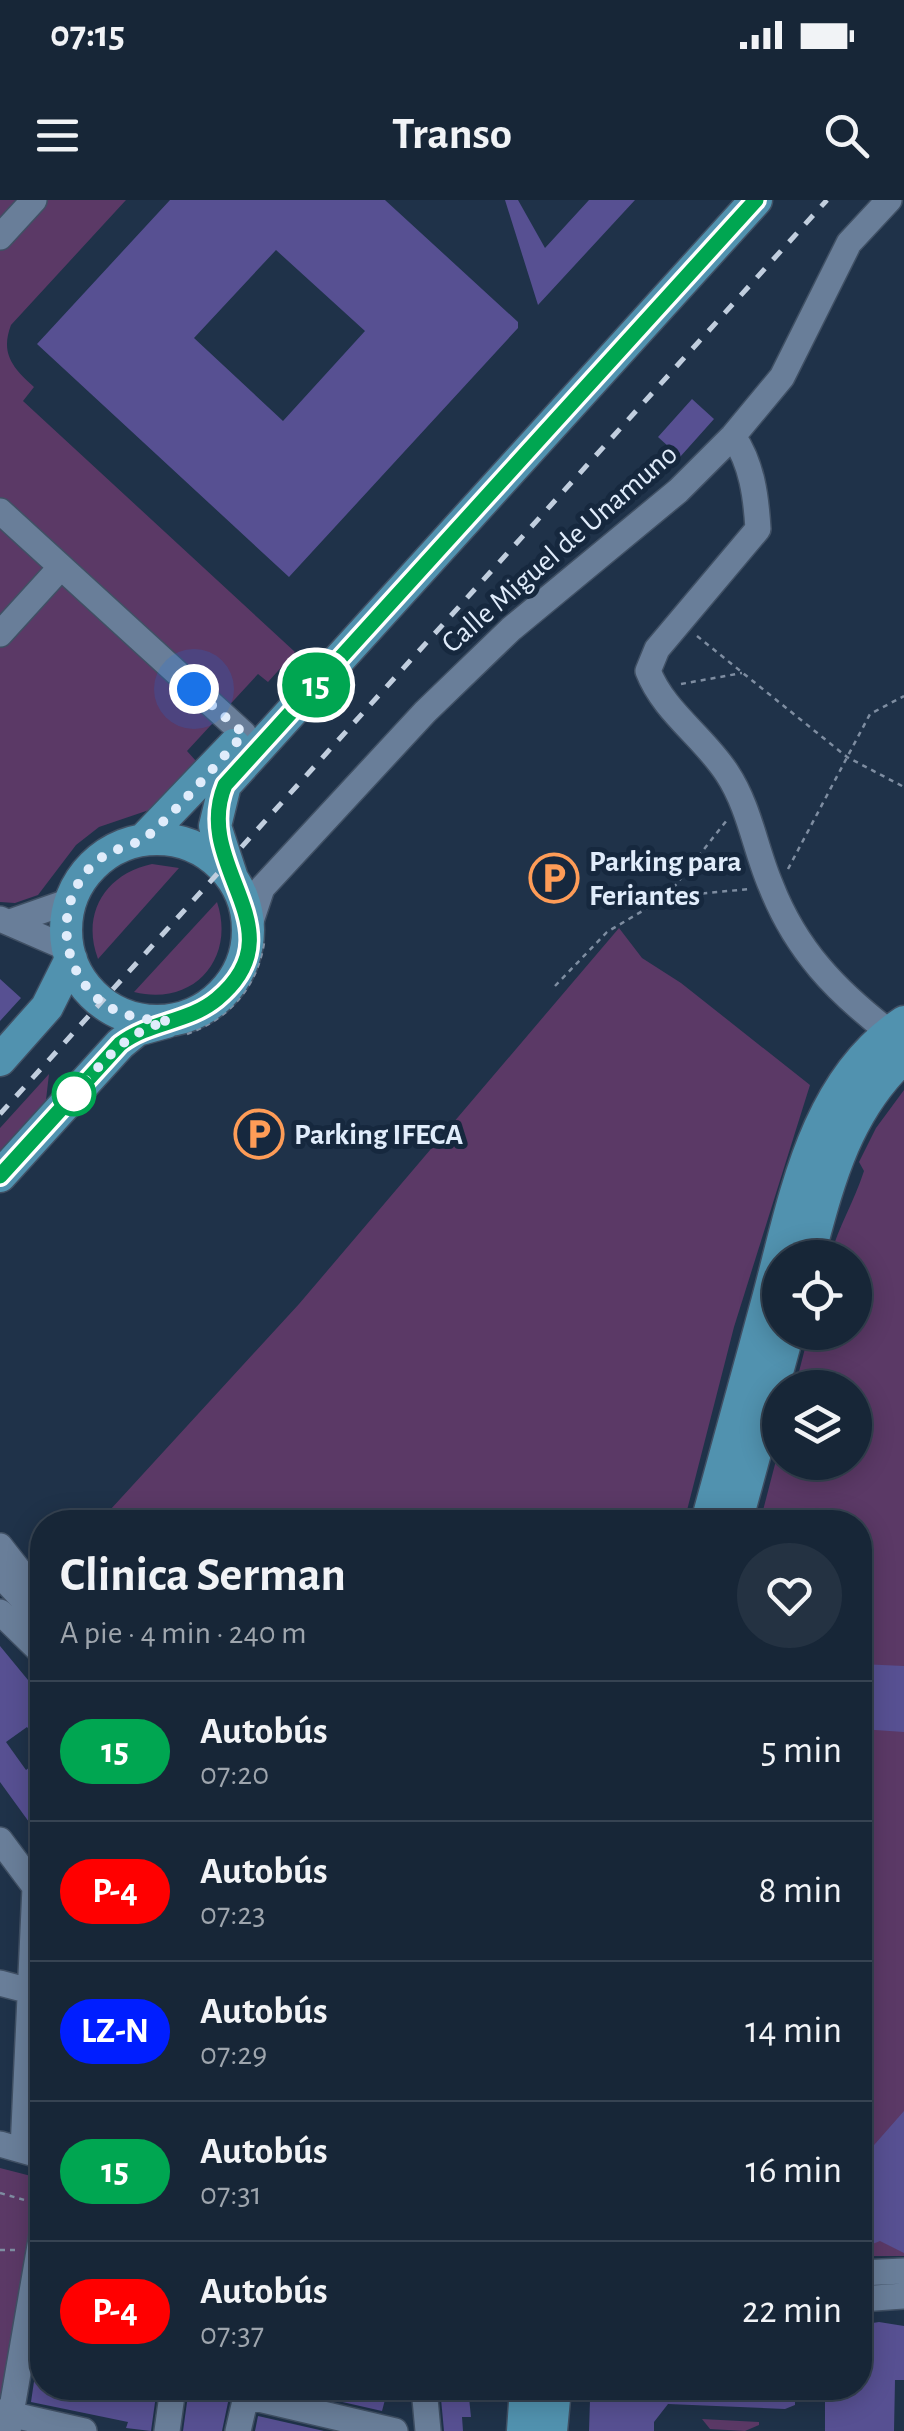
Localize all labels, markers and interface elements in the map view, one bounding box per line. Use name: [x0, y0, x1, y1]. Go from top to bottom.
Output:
text: 07:15: [50, 16, 125, 54]
icon: menu: [30, 108, 85, 163]
icon: search: [819, 108, 874, 163]
text: Transo: [392, 112, 512, 157]
street label: Calle Miguel de Unamuno: [436, 439, 683, 659]
line badge: 15: [271, 652, 361, 718]
your location: [169, 664, 219, 714]
text: 15: [302, 668, 330, 703]
place label: Parking para Feriantes: [589, 847, 742, 911]
parking icon: Parking para Feriantes: [528, 852, 580, 904]
unlabelled marker: [53, 1073, 95, 1115]
parking icon: Parking IFECA: [233, 1108, 285, 1160]
place label: Parking IFECA: [294, 1120, 463, 1150]
map controls: [762, 1240, 872, 1480]
button: locate: [762, 1240, 872, 1350]
button: layers: [762, 1370, 872, 1480]
button: heart: [737, 1543, 842, 1648]
text: Clinica Serman: [60, 1552, 346, 1600]
text: A pie · 4 min · 240 m: [60, 1617, 307, 1649]
text: Autobús: [200, 1713, 328, 1751]
text: 5 min: [761, 1732, 842, 1770]
text: 15: [101, 1734, 129, 1769]
text: 07:20: [200, 1758, 269, 1790]
text: Autobús: [200, 1853, 328, 1891]
text: 8 min: [759, 1872, 842, 1910]
text: P-4: [92, 1874, 138, 1909]
text: 07:23: [200, 1898, 265, 1930]
text: Autobús: [200, 1993, 328, 2031]
text: 14 min: [745, 2012, 842, 2050]
text: LZ-N: [81, 2014, 149, 2049]
text: 07:29: [200, 2038, 267, 2070]
text: Autobús: [200, 2133, 328, 2171]
text: 16 min: [746, 2152, 842, 2190]
text: 15: [101, 2154, 129, 2189]
text: 07:31: [200, 2178, 262, 2210]
text: Autobús: [200, 2273, 328, 2311]
text: 22 min: [742, 2292, 842, 2330]
text: P-4: [92, 2294, 138, 2329]
text: 07:37: [200, 2318, 264, 2350]

